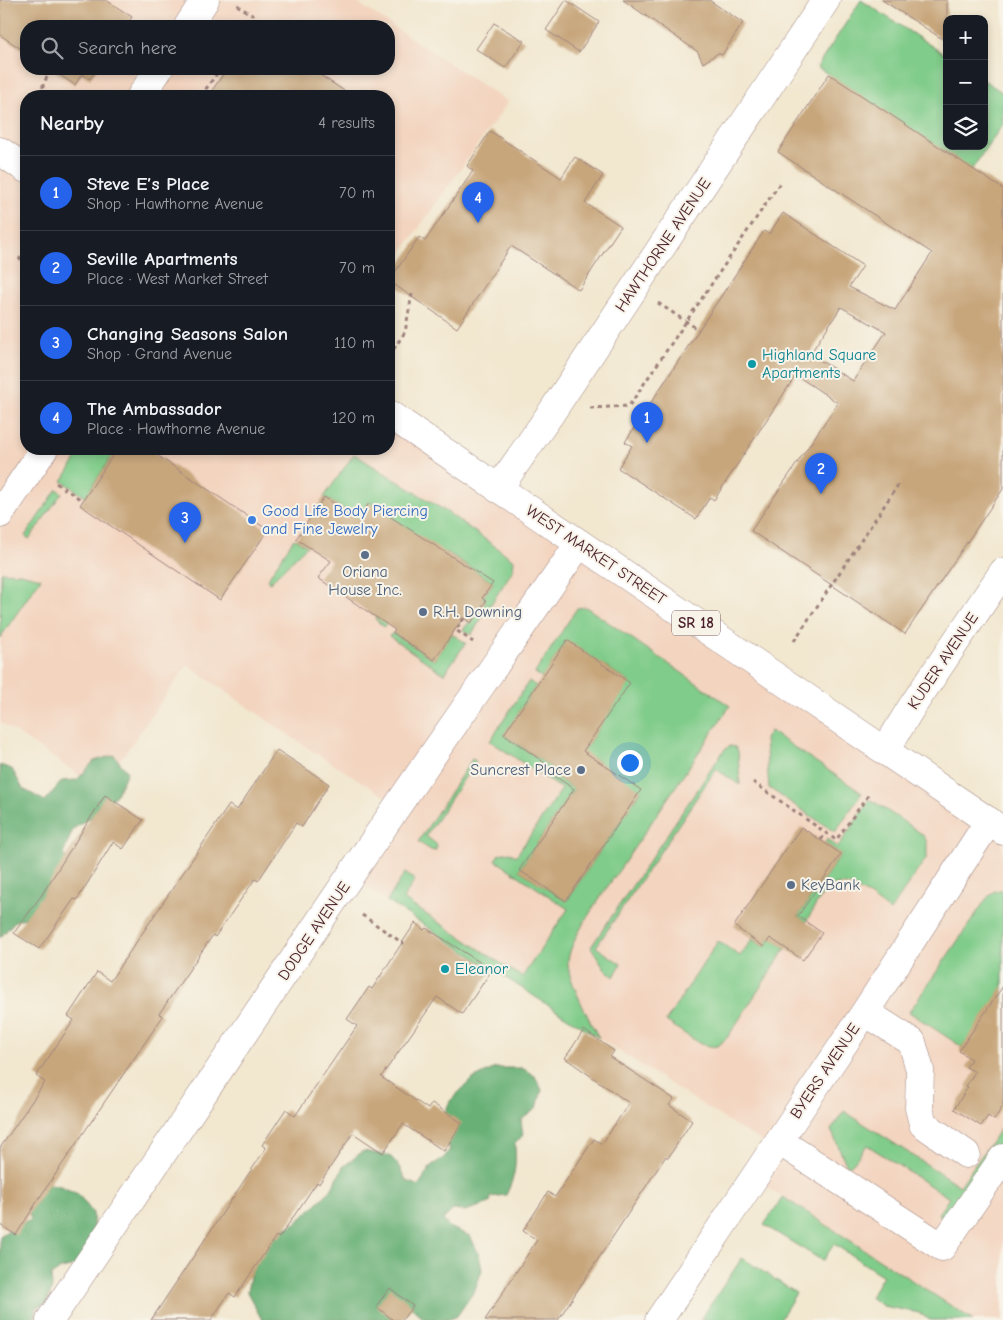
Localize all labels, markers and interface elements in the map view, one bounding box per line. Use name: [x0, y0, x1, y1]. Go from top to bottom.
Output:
map controls: [943, 15, 988, 150]
button: +: [943, 15, 988, 60]
search box: [20, 20, 395, 75]
icon: search: [38, 34, 66, 62]
text: Search here: [78, 37, 177, 59]
button: −: [943, 60, 988, 105]
button: layers: [943, 105, 988, 150]
text: Nearby: [40, 111, 104, 135]
text: 4 results: [318, 114, 375, 132]
text: Steve E’s Place: [87, 173, 209, 195]
street label: HAWTHORNE AVENUE: [612, 174, 715, 315]
pin: 4: [462, 182, 494, 223]
text: 1: [53, 184, 59, 202]
text: 70 m: [339, 184, 375, 202]
text: Shop · Hawthorne Avenue: [87, 195, 263, 213]
text: Seville Apartments: [87, 248, 237, 270]
text: 2: [52, 259, 60, 277]
text: 70 m: [339, 259, 375, 277]
text: Place · West Market Street: [87, 270, 268, 288]
text: Changing Seasons Salon: [87, 323, 288, 345]
text: 3: [52, 334, 60, 352]
text: 110 m: [334, 334, 375, 352]
text: Shop · Grand Avenue: [87, 345, 232, 363]
place label: Highland Square Apartments: [762, 346, 876, 382]
marker: Highland Square Apartments: [746, 358, 758, 370]
text: The Ambassador: [87, 398, 222, 420]
pin: 1: [631, 402, 663, 443]
text: 4: [52, 409, 60, 427]
text: 120 m: [332, 409, 375, 427]
text: Place · Hawthorne Avenue: [87, 420, 265, 438]
pin: 2: [805, 453, 837, 494]
street label: WEST MARKET STREET: [523, 501, 670, 609]
pin: 3: [169, 502, 201, 543]
place label: Good Life Body Piercing and Fine Jewelry: [262, 502, 428, 538]
marker: Good Life Body Piercing and Fine Jewelry: [246, 514, 258, 526]
marker: Oriana House Inc.: [359, 549, 371, 561]
place label: Oriana House Inc.: [328, 563, 402, 599]
place label: R.H. Downing: [433, 603, 522, 621]
marker: R.H. Downing: [417, 606, 429, 618]
street label: KUDER AVENUE: [904, 609, 982, 713]
road number: SR 18: [672, 610, 720, 636]
your location: [617, 750, 643, 776]
place label: Suncrest Place: [470, 761, 571, 779]
marker: Suncrest Place: [575, 764, 587, 776]
place label: KeyBank: [801, 876, 860, 894]
street label: DODGE AVENUE: [274, 878, 354, 984]
marker: KeyBank: [785, 879, 797, 891]
place label: Eleanor: [455, 960, 509, 978]
marker: Eleanor: [439, 963, 451, 975]
street label: BYERS AVENUE: [787, 1020, 864, 1122]

